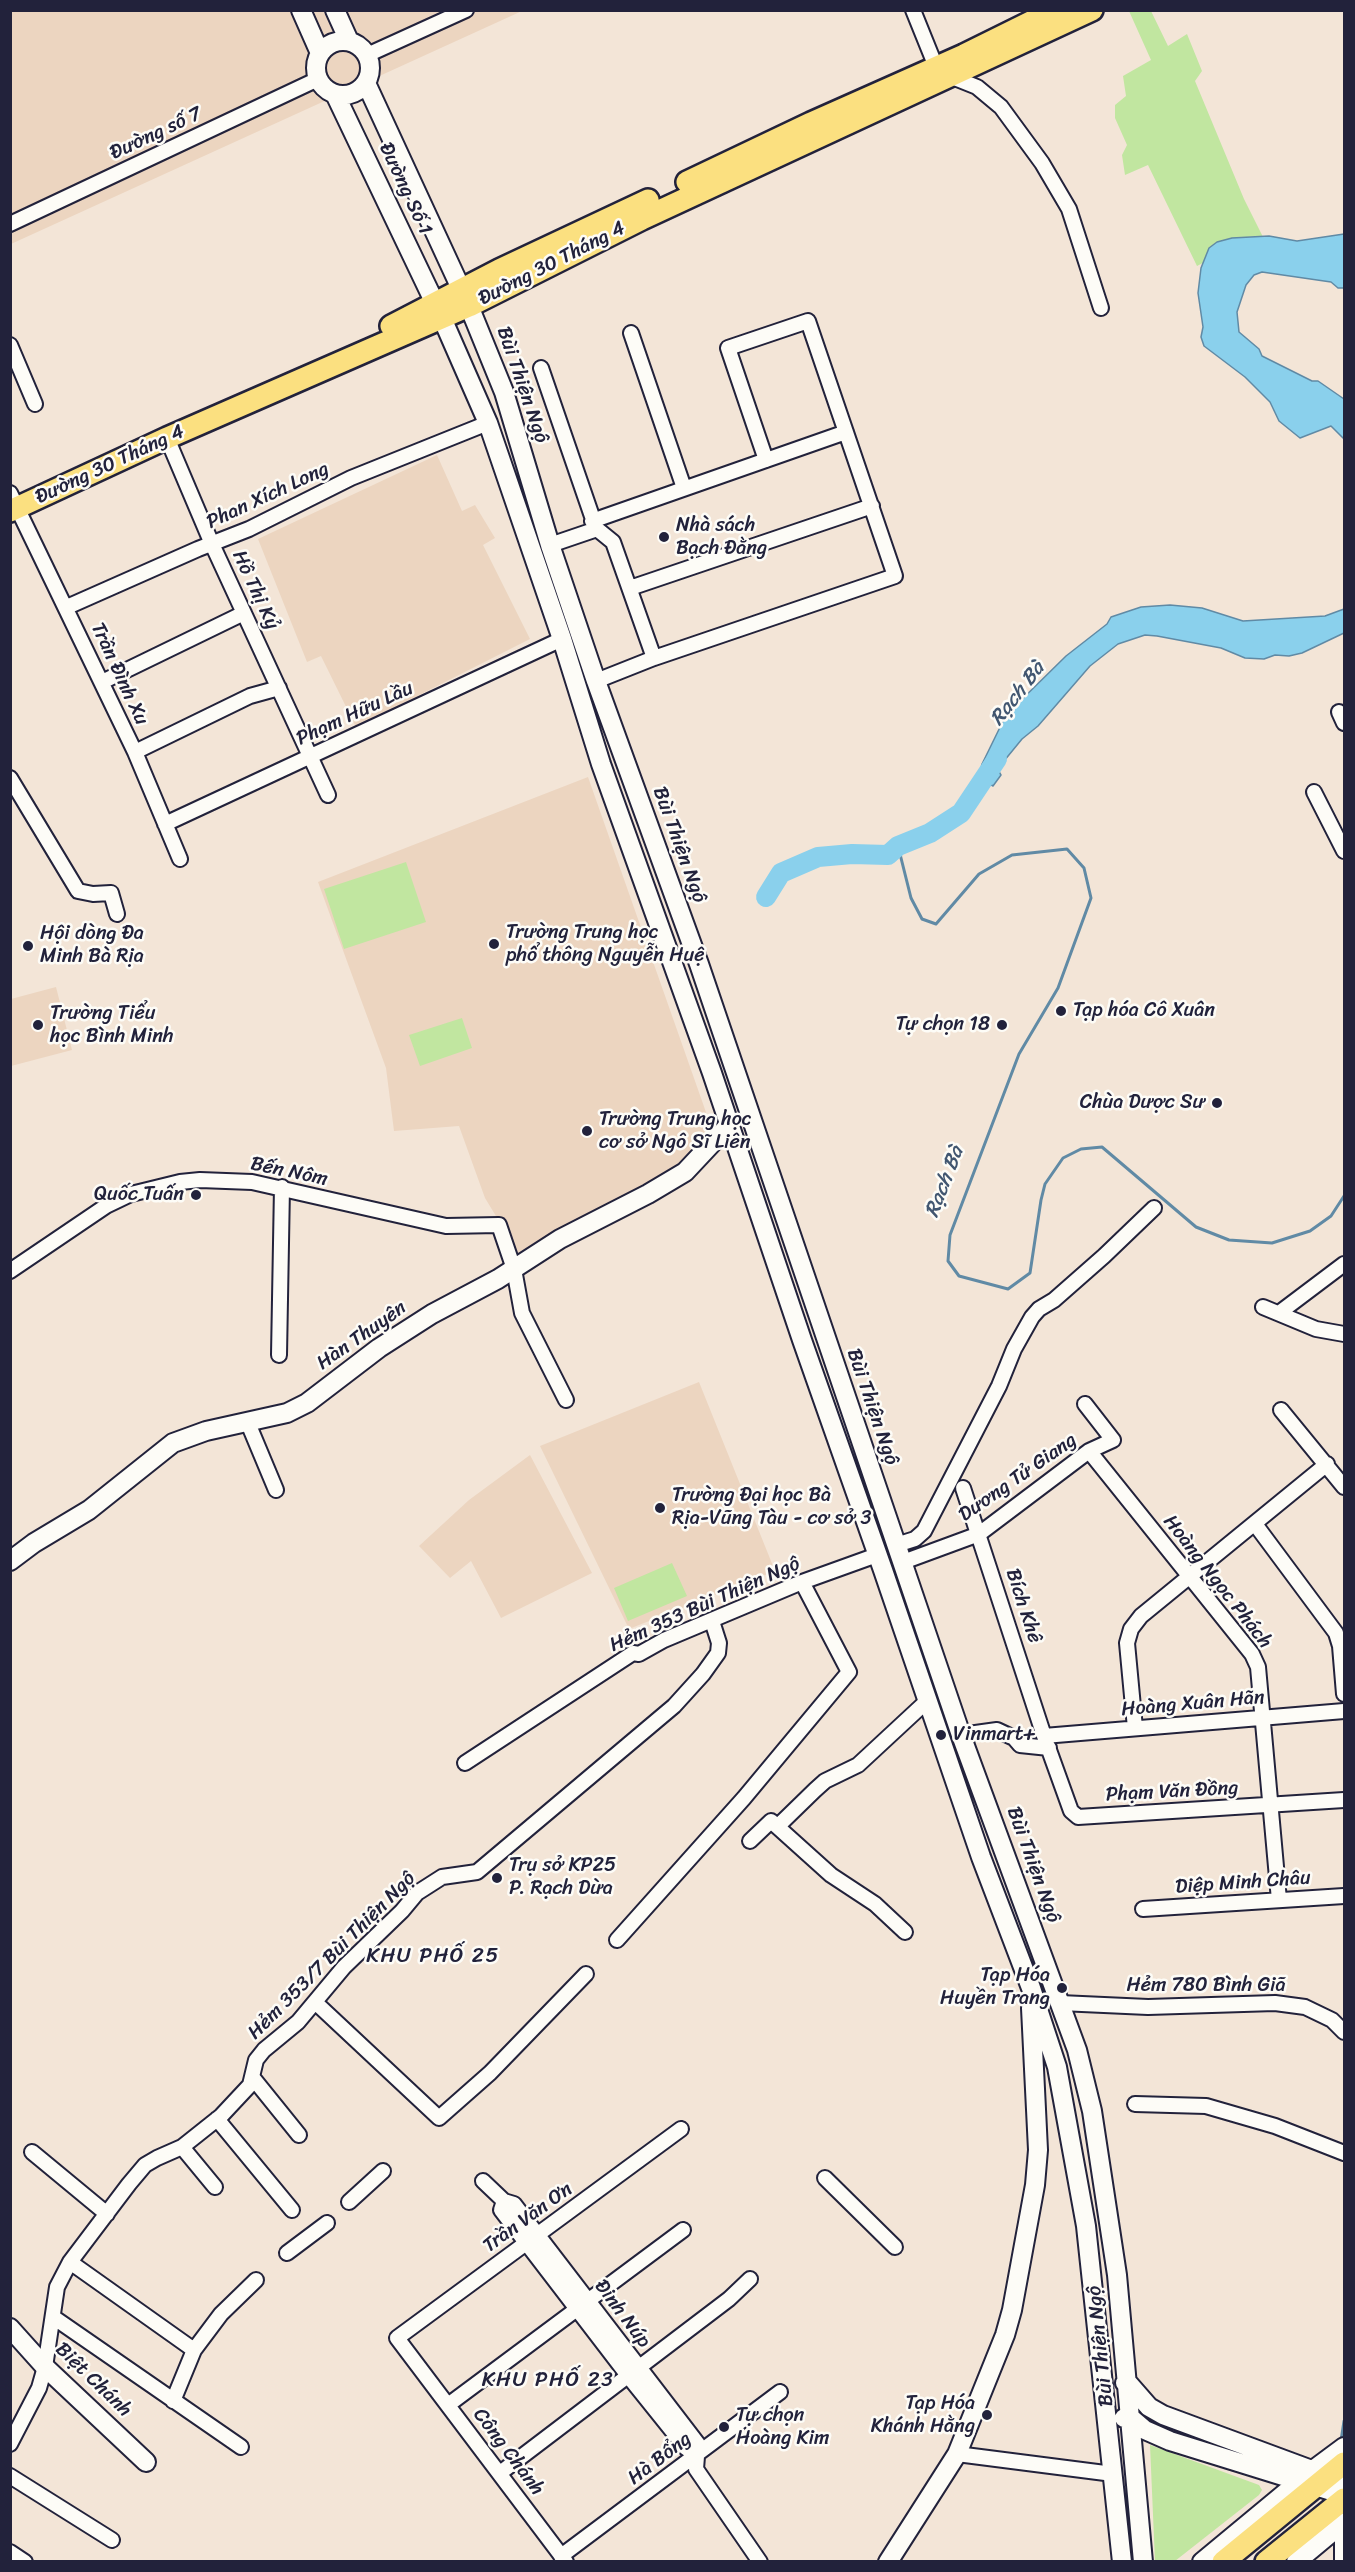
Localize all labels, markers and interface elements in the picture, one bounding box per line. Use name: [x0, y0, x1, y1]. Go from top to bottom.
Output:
street label: Đường số 7: [106, 102, 206, 166]
street label: Đường Số 1: [373, 139, 437, 239]
street label: Đường 30 Tháng 4: [475, 217, 629, 311]
street label: Bùi Thiện Ngộ: [491, 324, 553, 446]
street label: Đường 30 Tháng 4: [32, 420, 188, 510]
street label: Phan Xích Long: [203, 457, 333, 535]
place label: Nhà sách Bạch Đằng: [676, 514, 767, 561]
marker: Nhà sách Bạch Đằng: [657, 530, 671, 544]
street label: Hồ Thị Kỷ: [226, 547, 284, 633]
street label: Trần Đình Xu: [85, 619, 153, 729]
water label: Rạch Bà: [985, 657, 1051, 731]
street label: Phạm Hữu Lầu: [293, 677, 417, 751]
street label: Bùi Thiện Ngộ: [647, 784, 711, 906]
place label: Trường Trung học phổ thông Nguyễn Huệ: [506, 921, 704, 968]
place label: Hội dòng Đa Minh Bà Rịa: [40, 922, 144, 969]
marker: Trường Trung học phổ thông Nguyễn Huệ: [487, 937, 501, 951]
marker: Hội dòng Đa Minh Bà Rịa: [21, 939, 35, 953]
place label: Tạp hóa Cô Xuân: [1073, 999, 1215, 1023]
place label: Trường Tiểu học Bình Minh: [50, 1002, 174, 1049]
marker: Tạp hóa Cô Xuân: [1054, 1004, 1068, 1018]
place label: Tự chọn 18: [896, 1013, 990, 1037]
marker: Trường Tiểu học Bình Minh: [31, 1018, 45, 1032]
marker: Tự chọn 18: [995, 1018, 1009, 1032]
place label: Chùa Dược Sư: [1080, 1091, 1205, 1115]
marker: Chùa Dược Sư: [1210, 1096, 1224, 1110]
place label: Trường Trung học cơ sở Ngô Sĩ Liên: [599, 1108, 752, 1155]
marker: Trường Trung học cơ sở Ngô Sĩ Liên: [580, 1124, 594, 1138]
water label: Rạch Bà: [920, 1143, 970, 1221]
street label: Bến Nôm: [248, 1152, 330, 1192]
place label: Quốc Tuấn: [94, 1183, 184, 1207]
marker: Quốc Tuấn: [189, 1188, 203, 1202]
street label: Hàn Thuyên: [313, 1296, 411, 1376]
street label: Bùi Thiện Ngộ: [841, 1346, 903, 1468]
street label: Dương Tử Giang: [955, 1429, 1081, 1527]
place label: Trường Đại học Bà Rịa-Vũng Tàu - cơ sở 3: [672, 1484, 871, 1531]
marker: Trường Đại học Bà Rịa-Vũng Tàu - cơ sở 3: [653, 1501, 667, 1515]
street label: Hoàng Ngọc Phách: [1157, 1510, 1277, 1654]
street label: Hẻm 353 Bùi Thiện Ngộ: [606, 1552, 804, 1658]
street label: Bích Khê: [1000, 1566, 1046, 1646]
street label: Hoàng Xuân Hãn: [1120, 1686, 1266, 1722]
place label: Vinmart+: [953, 1723, 1036, 1747]
marker: Vinmart+: [934, 1728, 948, 1742]
street label: Phạm Văn Đồng: [1105, 1777, 1239, 1807]
street label: Bùi Thiện Ngộ: [1001, 1804, 1065, 1926]
place label: Trụ sở KP25 P. Rạch Dừa: [509, 1854, 616, 1901]
street label: Diệp Minh Châu: [1175, 1866, 1311, 1900]
street label: Hẻm 353/7 Bùi Thiện Ngộ: [243, 1867, 421, 2045]
marker: Trụ sở KP25 P. Rạch Dừa: [490, 1871, 504, 1885]
district label: KHU PHỐ 25: [366, 1944, 500, 1970]
place label: Tạp Hóa Huyền Trang: [940, 1964, 1050, 2011]
street label: Hẻm 780 Bình Giã: [1127, 1974, 1285, 1998]
marker: Tạp Hóa Huyền Trang: [1055, 1981, 1069, 1995]
street label: Trần Văn Ơn: [479, 2178, 577, 2258]
street label: Đinh Núp: [589, 2275, 655, 2353]
street label: Bùi Thiện Ngộ: [1083, 2284, 1119, 2408]
street label: Biệt Chánh: [50, 2338, 136, 2422]
district label: KHU PHỐ 23: [482, 2368, 614, 2394]
place label: Tạp Hóa Khánh Hằng: [871, 2392, 975, 2439]
street label: Công Chánh: [467, 2404, 549, 2500]
place label: Tự chọn Hoàng Kim: [736, 2404, 829, 2451]
marker: Tạp Hóa Khánh Hằng: [980, 2408, 994, 2422]
marker: Tự chọn Hoàng Kim: [717, 2420, 731, 2434]
street label: Hà Bổng: [624, 2427, 696, 2491]

